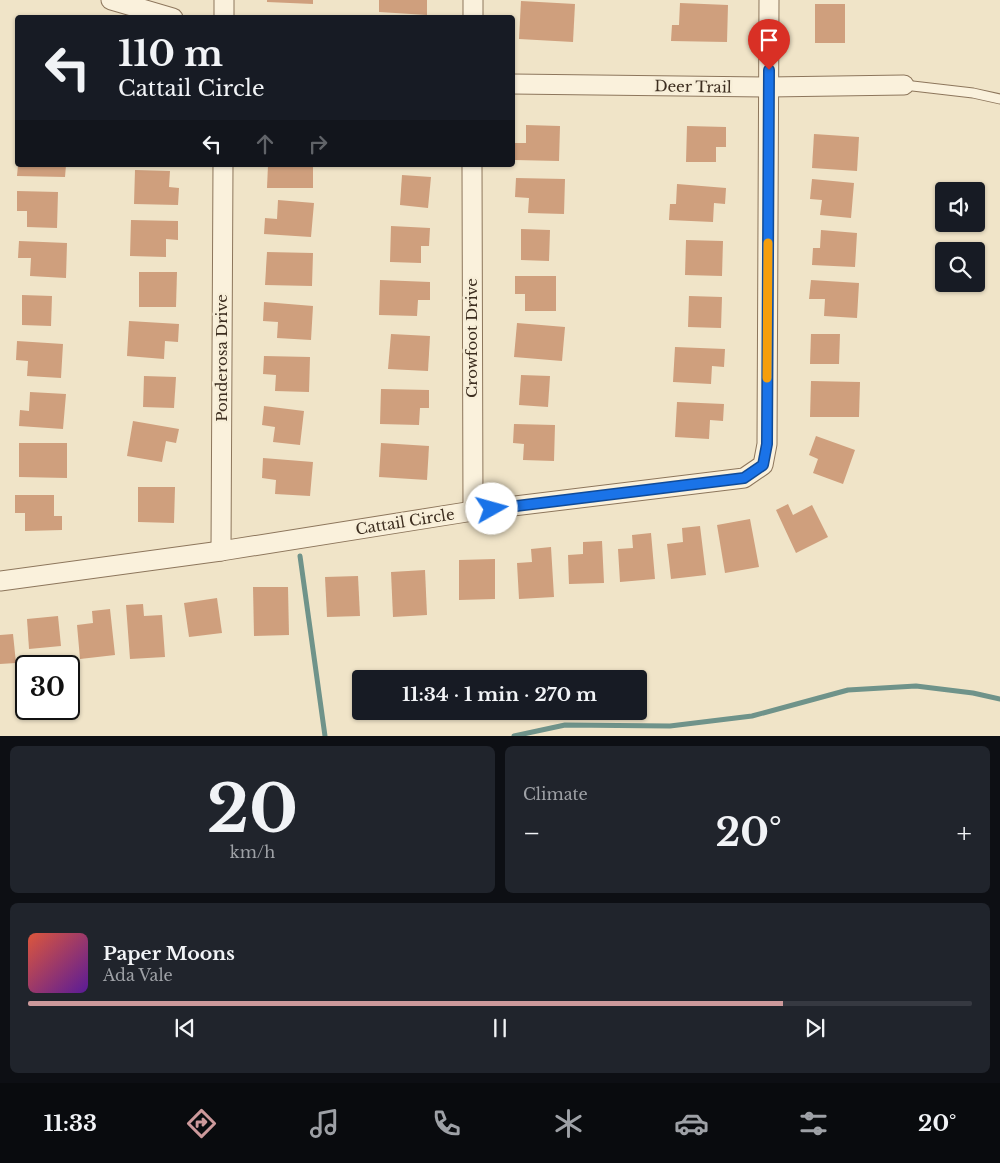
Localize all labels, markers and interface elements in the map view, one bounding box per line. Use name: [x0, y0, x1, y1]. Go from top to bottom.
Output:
pin: [748, 19, 790, 70]
icon: arrive: [755, 26, 783, 54]
text: 110 m: [118, 32, 223, 75]
icon: left: [35, 35, 100, 100]
text: Cattail Circle: [118, 75, 265, 102]
street label: Deer Trail: [654, 76, 732, 97]
icon: left: [198, 130, 226, 158]
icon: ahead: [251, 130, 279, 158]
icon: right: [304, 130, 332, 158]
map controls: [935, 182, 985, 292]
button: sound: [935, 182, 985, 232]
button: search: [935, 242, 985, 292]
street label: Crowfoot Drive: [462, 278, 481, 398]
street label: Ponderosa Drive: [212, 294, 231, 422]
position arrow: [465, 482, 517, 534]
street label: Cattail Circle: [354, 504, 456, 539]
speed limit sign: 30: [15, 655, 80, 720]
text: 11:34 · 1 min · 270 m: [402, 683, 597, 706]
text: 20: [207, 769, 298, 850]
text: Climate: [523, 784, 588, 804]
text: 20°: [716, 809, 782, 856]
text: −: [523, 816, 541, 851]
text: +: [957, 816, 972, 851]
text: km/h: [230, 842, 275, 862]
text: Paper Moons: [103, 942, 235, 965]
text: Ada Vale: [103, 965, 173, 985]
icon: previous: [171, 1014, 199, 1042]
icon: pause: [486, 1014, 514, 1042]
icon: next: [801, 1014, 829, 1042]
icon: directions: [184, 1106, 219, 1141]
icon: music: [307, 1106, 342, 1141]
icon: phone: [429, 1106, 464, 1141]
icon: climate: [551, 1106, 586, 1141]
icon: car: [674, 1106, 709, 1141]
icon: filters: [796, 1106, 831, 1141]
text: 11:33: [44, 1110, 97, 1137]
text: 20°: [918, 1110, 956, 1137]

